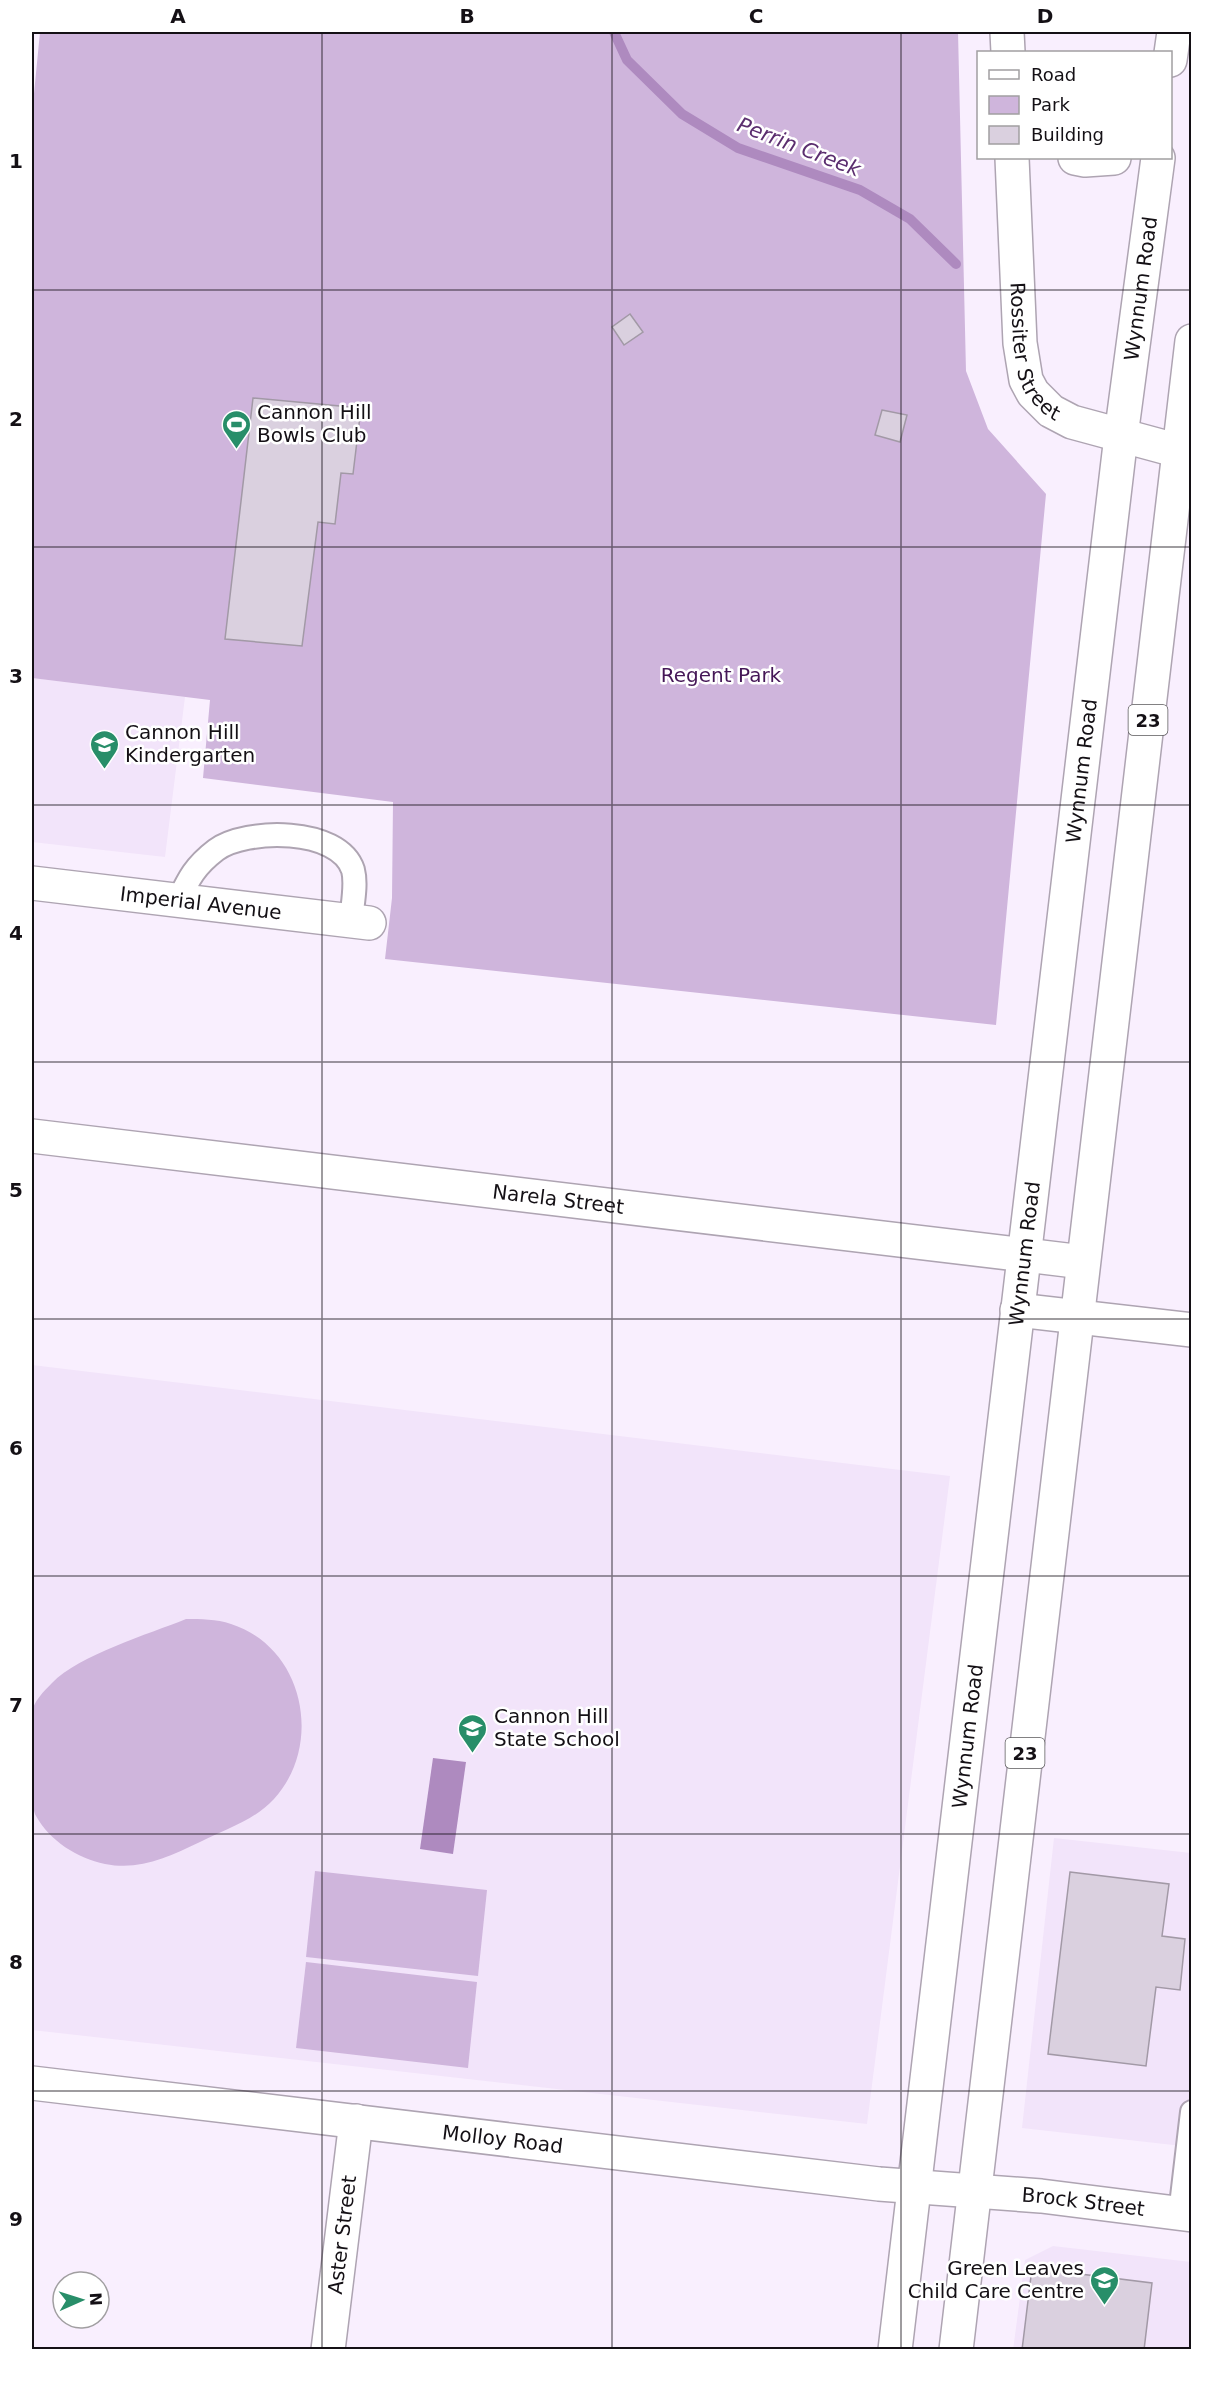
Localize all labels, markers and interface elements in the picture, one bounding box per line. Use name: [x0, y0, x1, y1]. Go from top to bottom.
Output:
text: A: [170, 4, 186, 28]
text: B: [459, 4, 475, 28]
text: C: [749, 4, 763, 28]
text: D: [1037, 4, 1053, 28]
legend: [977, 51, 1172, 159]
text: Road: [1031, 64, 1076, 85]
text: Park: [1031, 94, 1070, 115]
water label: Perrin Creek: [734, 113, 865, 182]
text: Building: [1031, 124, 1104, 145]
text: 1: [9, 149, 23, 173]
street label: Wynnum Road: [1119, 215, 1162, 362]
street label: Rossiter Street: [1005, 282, 1064, 426]
place label: Cannon Hill Bowls Club: [257, 400, 372, 447]
text: 2: [9, 407, 23, 431]
sports icon: Cannon Hill Bowls Club: [220, 408, 252, 450]
park label: Regent Park: [661, 663, 782, 687]
text: 3: [9, 664, 23, 688]
street label: Wynnum Road: [1061, 697, 1102, 845]
road number: 23: [1128, 705, 1168, 735]
place label: Cannon Hill Kindergarten: [125, 720, 255, 767]
school or university icon: Cannon Hill Kindergarten: [88, 728, 120, 770]
street label: Imperial Avenue: [119, 882, 283, 925]
text: 4: [9, 921, 23, 945]
text: 5: [9, 1178, 23, 1202]
street label: Narela Street: [491, 1179, 626, 1219]
street label: Wynnum Road: [1004, 1180, 1045, 1327]
text: 6: [9, 1436, 23, 1460]
street label: Wynnum Road: [947, 1663, 988, 1810]
text: 7: [9, 1693, 23, 1717]
place label: Cannon Hill State School: [494, 1704, 620, 1751]
school or university icon: Cannon Hill State School: [457, 1712, 489, 1754]
road number: 23: [1006, 1738, 1044, 1768]
text: 8: [9, 1950, 23, 1974]
street label: Molloy Road: [441, 2120, 564, 2158]
street label: Aster Street: [323, 2174, 361, 2296]
street label: Brock Street: [1021, 2183, 1146, 2221]
text: 9: [9, 2207, 23, 2231]
place label: Green Leaves Child Care Centre: [908, 2256, 1084, 2303]
school or university icon: Green Leaves Child Care Centre: [1089, 2264, 1121, 2306]
north arrow: [51, 2270, 111, 2330]
text: N: [86, 2292, 105, 2306]

